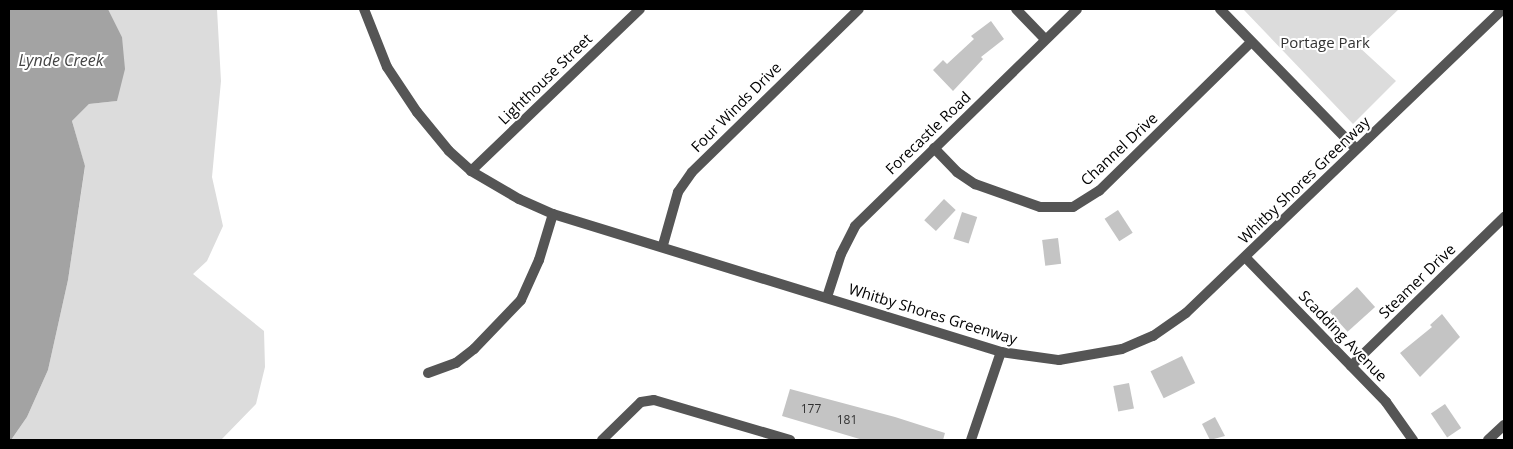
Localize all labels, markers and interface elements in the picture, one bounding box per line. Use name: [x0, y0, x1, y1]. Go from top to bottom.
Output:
street label: Lighthouse Street: [494, 30, 596, 128]
park label: Portage Park: [1280, 34, 1370, 52]
water label: Lynde Creek: [18, 50, 104, 70]
street label: Four Winds Drive: [687, 58, 785, 156]
street label: Forecastle Road: [882, 88, 974, 178]
street label: Channel Drive: [1077, 109, 1161, 189]
street label: Whitby Shores Greenway: [1235, 113, 1373, 247]
street label: Steamer Drive: [1375, 240, 1459, 322]
street label: Whitby Shores Greenway: [847, 280, 1019, 348]
street label: Scadding Avenue: [1295, 287, 1391, 385]
house number: 177: [801, 402, 821, 416]
house number: 181: [837, 413, 857, 427]

